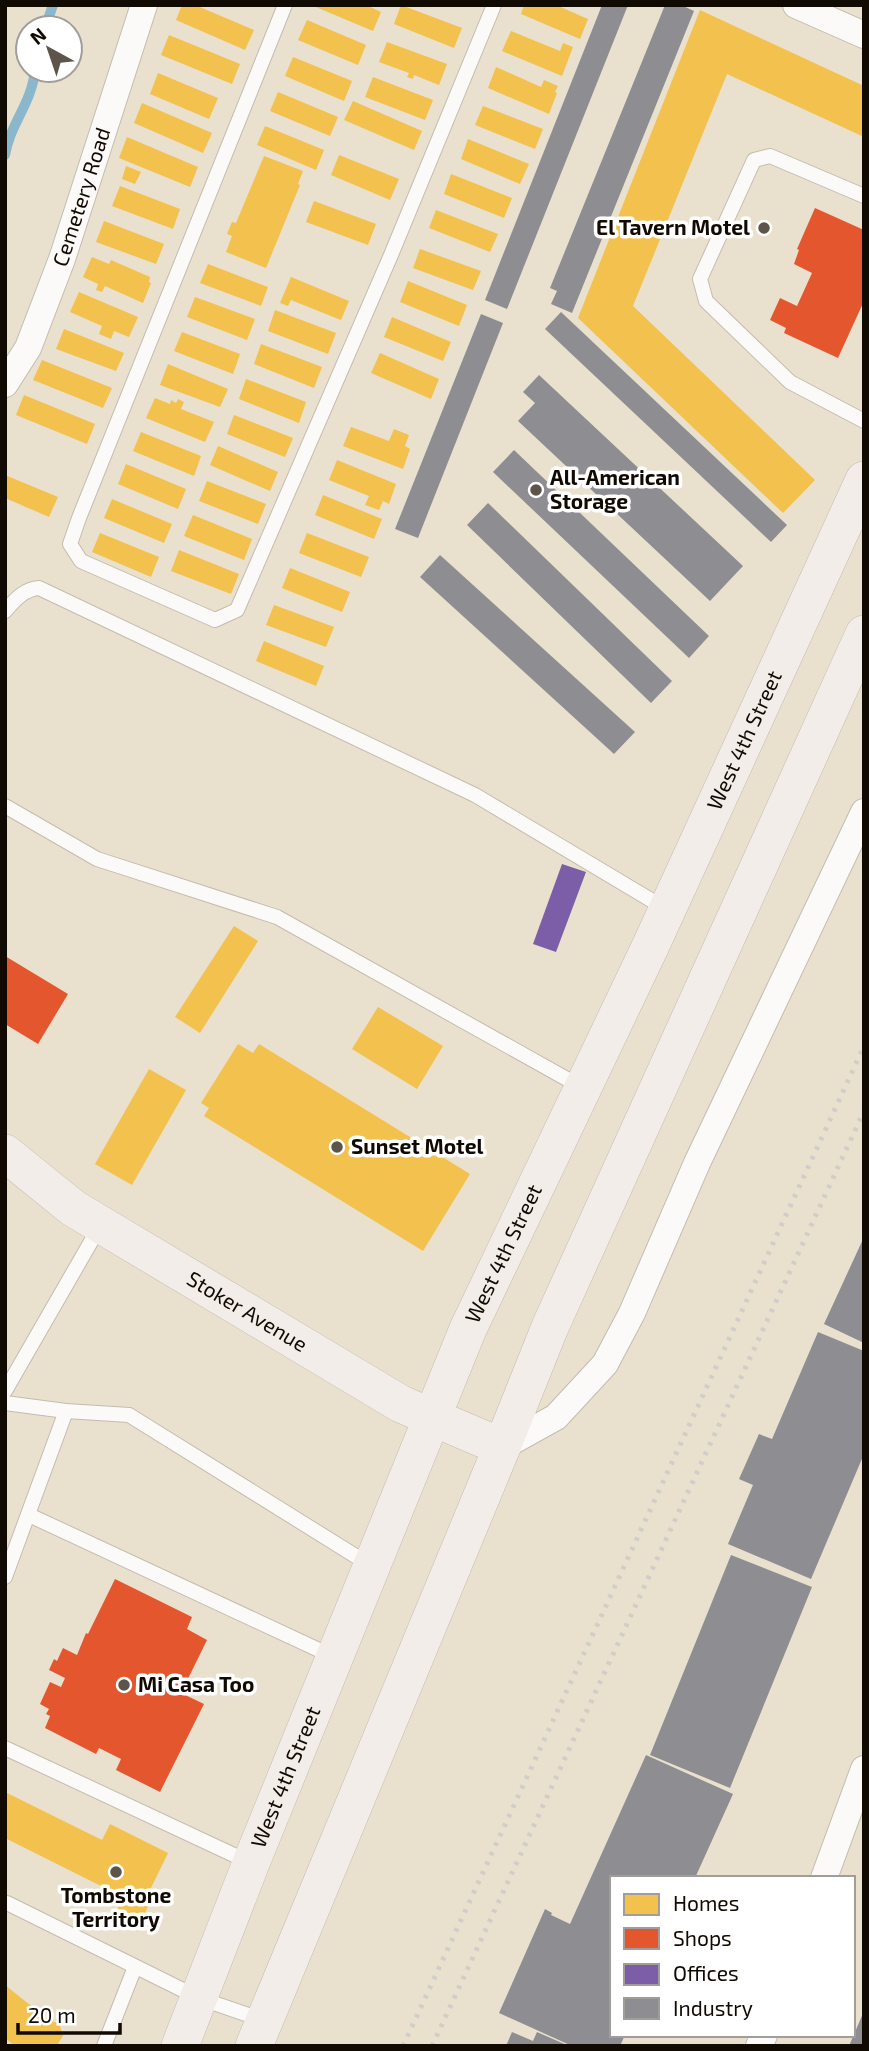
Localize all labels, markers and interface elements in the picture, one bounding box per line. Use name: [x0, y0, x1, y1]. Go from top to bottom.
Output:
north arrow: [14, 14, 84, 84]
text: N: [25, 22, 50, 49]
street label: Cemetery Road: [46, 124, 115, 270]
place label: El Tavern Motel: [596, 214, 750, 239]
marker: El Tavern Motel: [756, 220, 772, 236]
place label: All-American Storage: [550, 464, 680, 513]
marker: All-American Storage: [528, 482, 544, 498]
street label: West 4th Street: [701, 666, 786, 813]
place label: Sunset Motel: [351, 1133, 484, 1158]
marker: Sunset Motel: [329, 1139, 345, 1155]
street label: West 4th Street: [459, 1180, 546, 1326]
street label: Stoker Avenue: [183, 1265, 312, 1356]
place label: Mi Casa Too: [138, 1671, 254, 1696]
marker: Mi Casa Too: [116, 1677, 132, 1693]
street label: West 4th Street: [245, 1702, 324, 1851]
marker: Tombstone Territory: [108, 1864, 124, 1880]
legend: [610, 1876, 855, 2037]
place label: Tombstone Territory: [61, 1882, 171, 1932]
text: Homes: [673, 1890, 739, 1915]
text: Shops: [673, 1925, 732, 1950]
text: Offices: [673, 1960, 739, 1985]
scale bar: [18, 1992, 119, 2036]
text: Industry: [673, 1995, 753, 2020]
text: 20 m: [28, 2002, 76, 2027]

